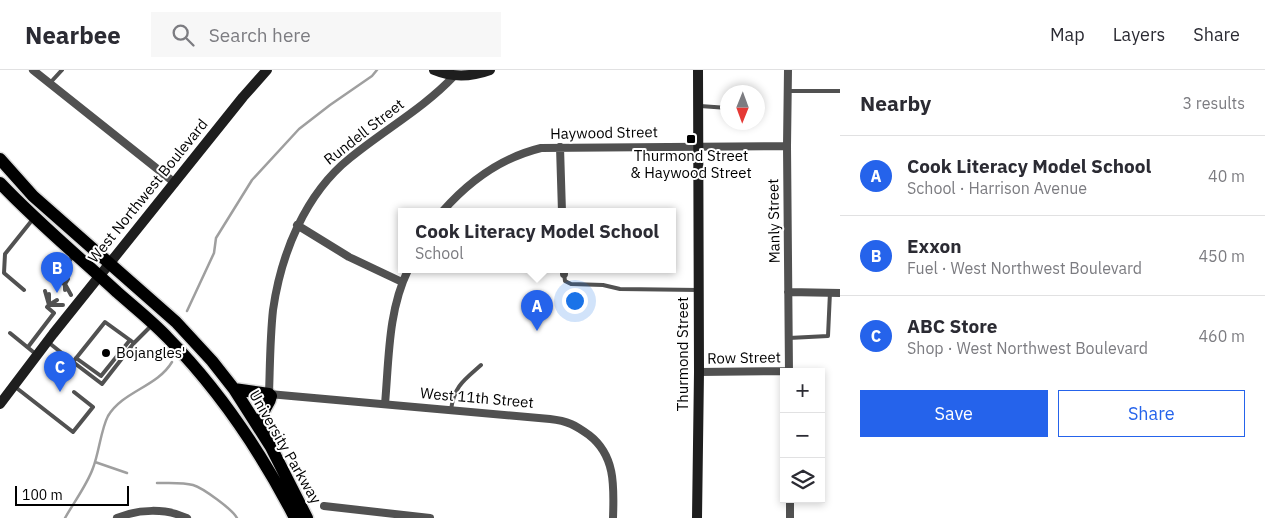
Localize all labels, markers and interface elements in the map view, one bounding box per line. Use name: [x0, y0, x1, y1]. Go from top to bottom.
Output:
search box: [151, 12, 501, 57]
text: Nearbee: [25, 19, 121, 51]
icon: search: [169, 21, 197, 49]
text: Search here: [209, 23, 311, 47]
text: Map: [1050, 23, 1085, 46]
text: Layers: [1113, 23, 1165, 46]
text: Share: [1193, 23, 1240, 46]
north arrow: [720, 85, 765, 130]
text: Nearby: [860, 89, 931, 117]
text: 3 results: [1182, 93, 1245, 113]
street label: Rundell Street: [320, 94, 408, 169]
street label: West Northwest Boulevard: [84, 115, 212, 266]
street label: Haywood Street: [550, 122, 658, 143]
marker: Thurmond Street & Haywood Street: [685, 133, 697, 145]
place label: Thurmond Street & Haywood Street: [630, 146, 752, 182]
text: Cook Literacy Model School: [907, 154, 1151, 178]
text: A: [871, 166, 881, 186]
text: 40 m: [1208, 166, 1245, 186]
street label: Manly Street: [763, 178, 784, 264]
text: School · Harrison Avenue: [907, 178, 1087, 198]
popup: [398, 208, 676, 273]
text: Cook Literacy Model School: [415, 219, 659, 243]
text: Exxon: [907, 234, 962, 258]
text: School: [415, 243, 464, 263]
text: B: [871, 246, 881, 266]
text: 450 m: [1198, 246, 1245, 266]
pin: B: [41, 252, 73, 293]
text: Fuel · West Northwest Boulevard: [907, 258, 1142, 278]
your location: [562, 288, 588, 314]
pin: A: [521, 290, 553, 331]
street label: Thurmond Street: [673, 297, 692, 411]
text: ABC Store: [907, 314, 997, 338]
text: C: [871, 326, 881, 346]
text: 460 m: [1198, 326, 1245, 346]
text: Shop · West Northwest Boulevard: [907, 338, 1148, 358]
place label: Bojangles': [116, 343, 186, 362]
marker: Bojangles': [100, 347, 112, 359]
street label: Row Street: [707, 347, 781, 368]
pin: C: [44, 351, 76, 392]
map controls: [780, 368, 825, 503]
button: +: [780, 368, 825, 413]
street label: West 11th Street: [420, 383, 535, 412]
street label: University Parkway: [245, 387, 326, 507]
button: Save: [860, 390, 1048, 437]
button: Share: [1058, 390, 1245, 437]
button: −: [780, 413, 825, 458]
button: layers: [780, 458, 825, 503]
scale bar: [15, 483, 129, 506]
text: 100 m: [22, 486, 63, 504]

